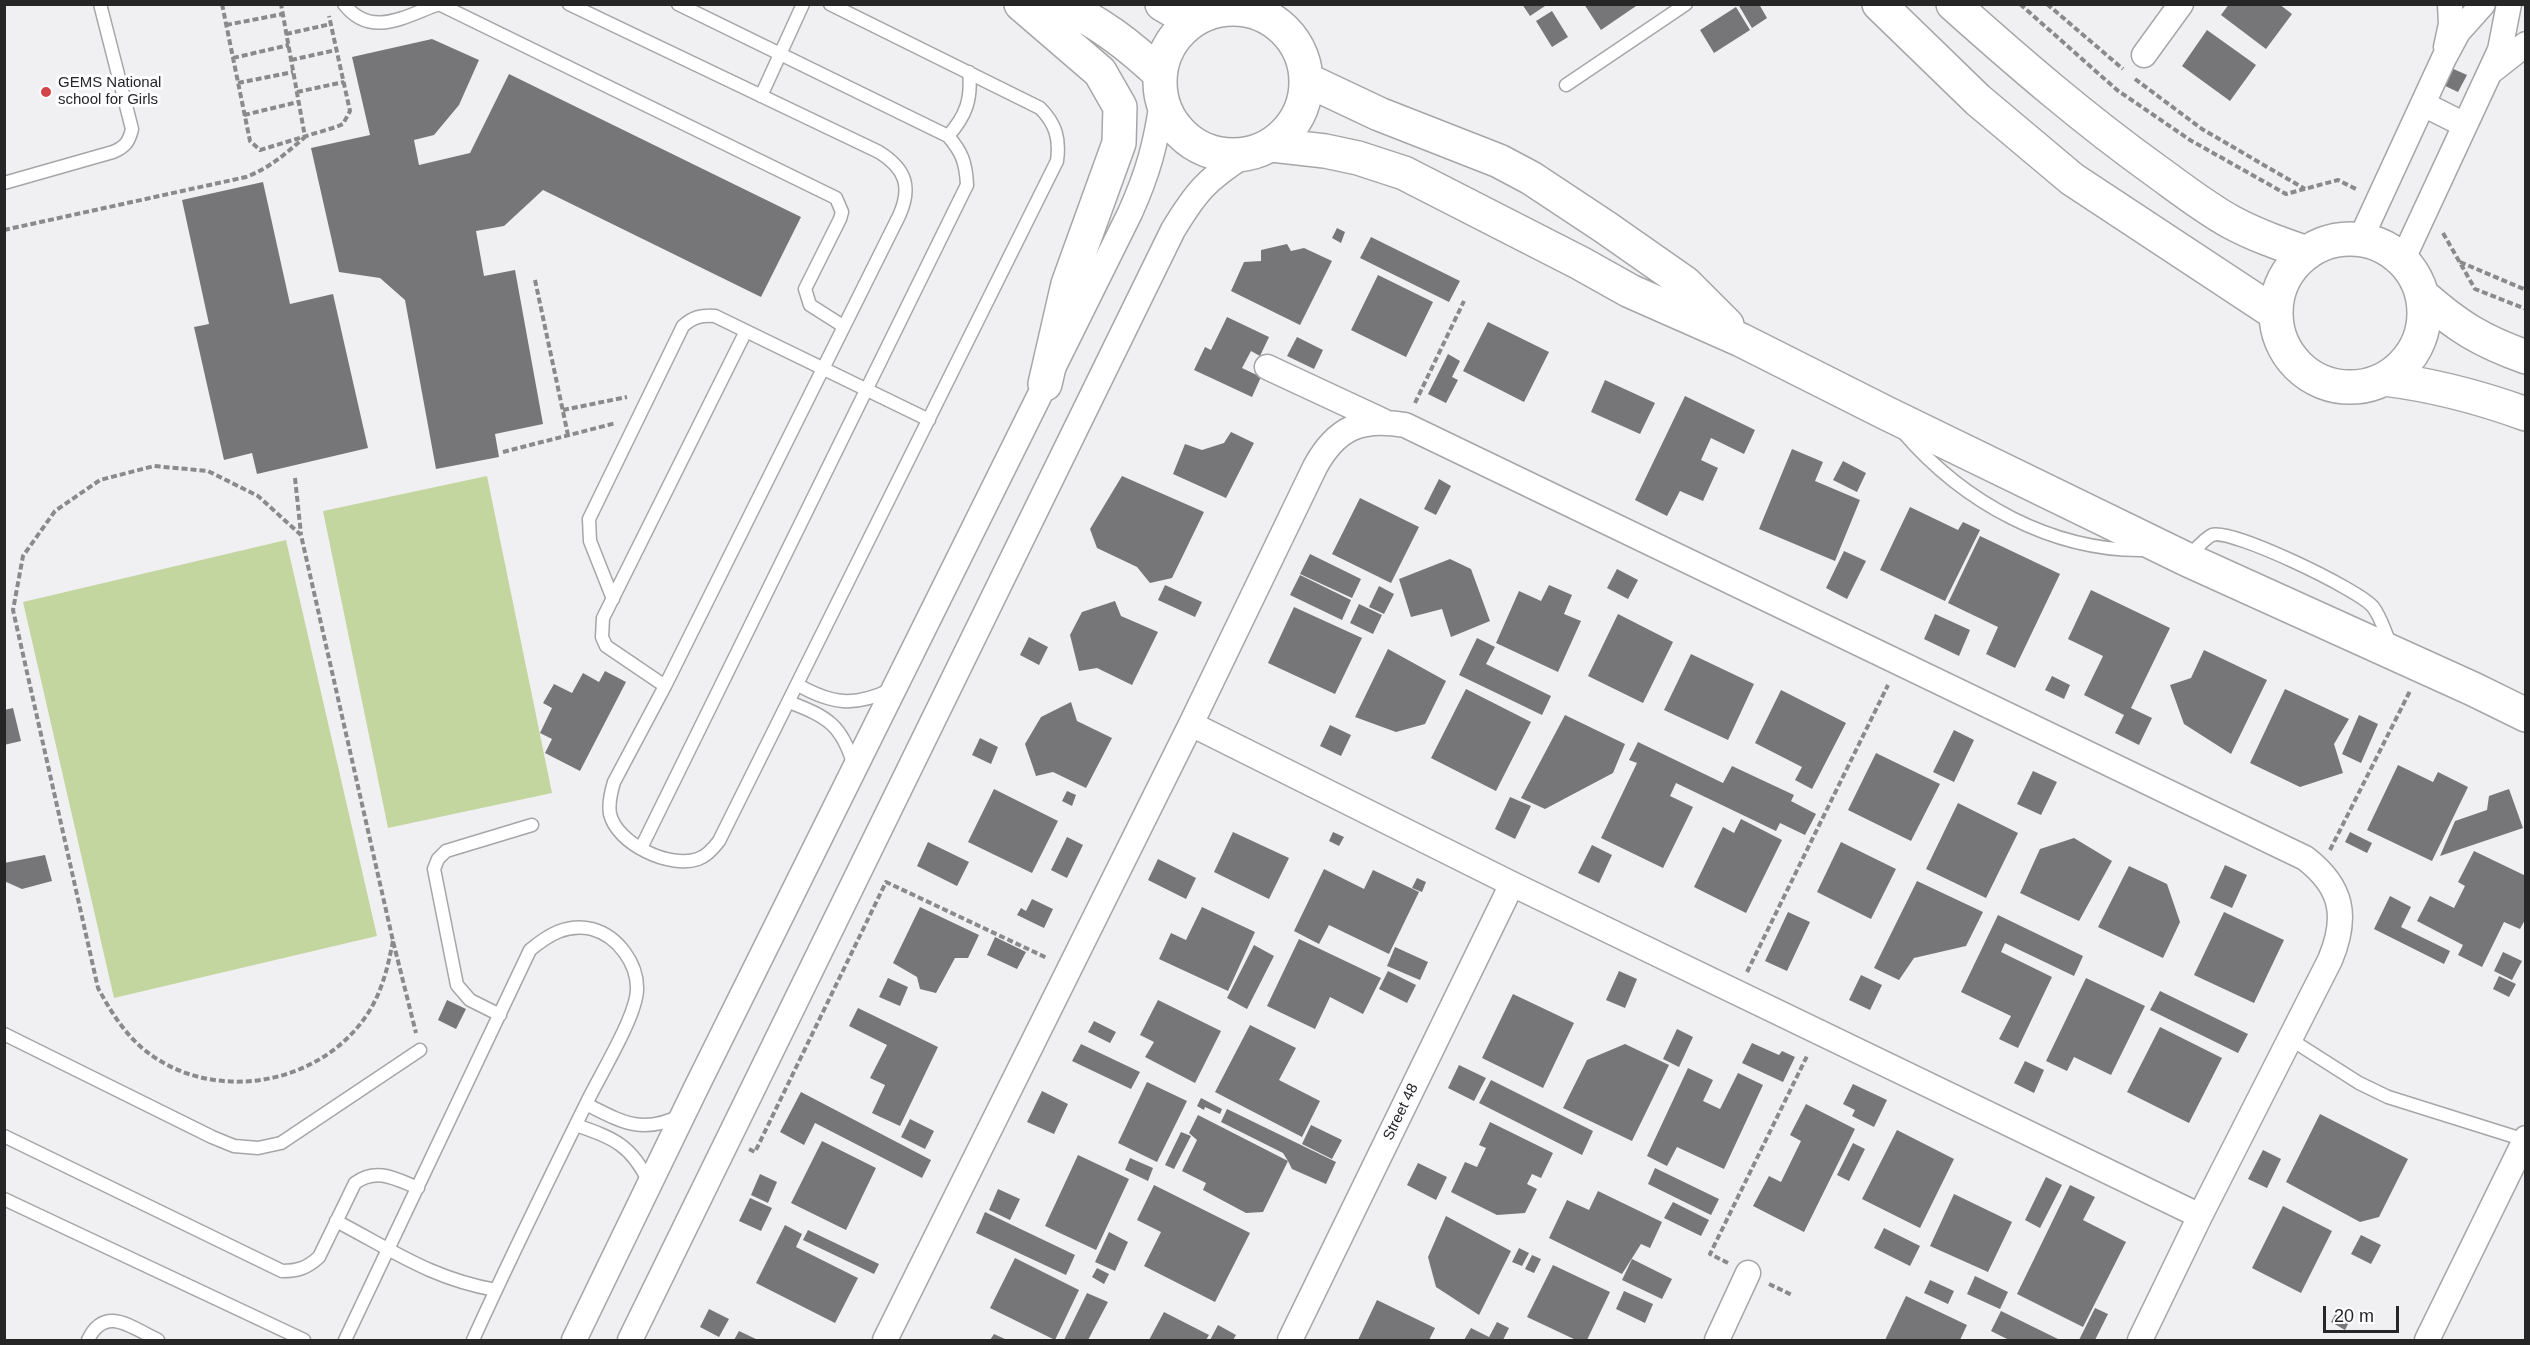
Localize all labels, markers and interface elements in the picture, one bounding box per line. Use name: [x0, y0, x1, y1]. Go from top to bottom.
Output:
place label: GEMS National school for Girls: [58, 74, 161, 109]
marker: GEMS National school for Girls: [39, 85, 53, 99]
street label: Street 48: [1380, 1081, 1422, 1143]
scale bar: [2326, 1294, 2402, 1332]
text: 20 m: [2334, 1306, 2374, 1326]

